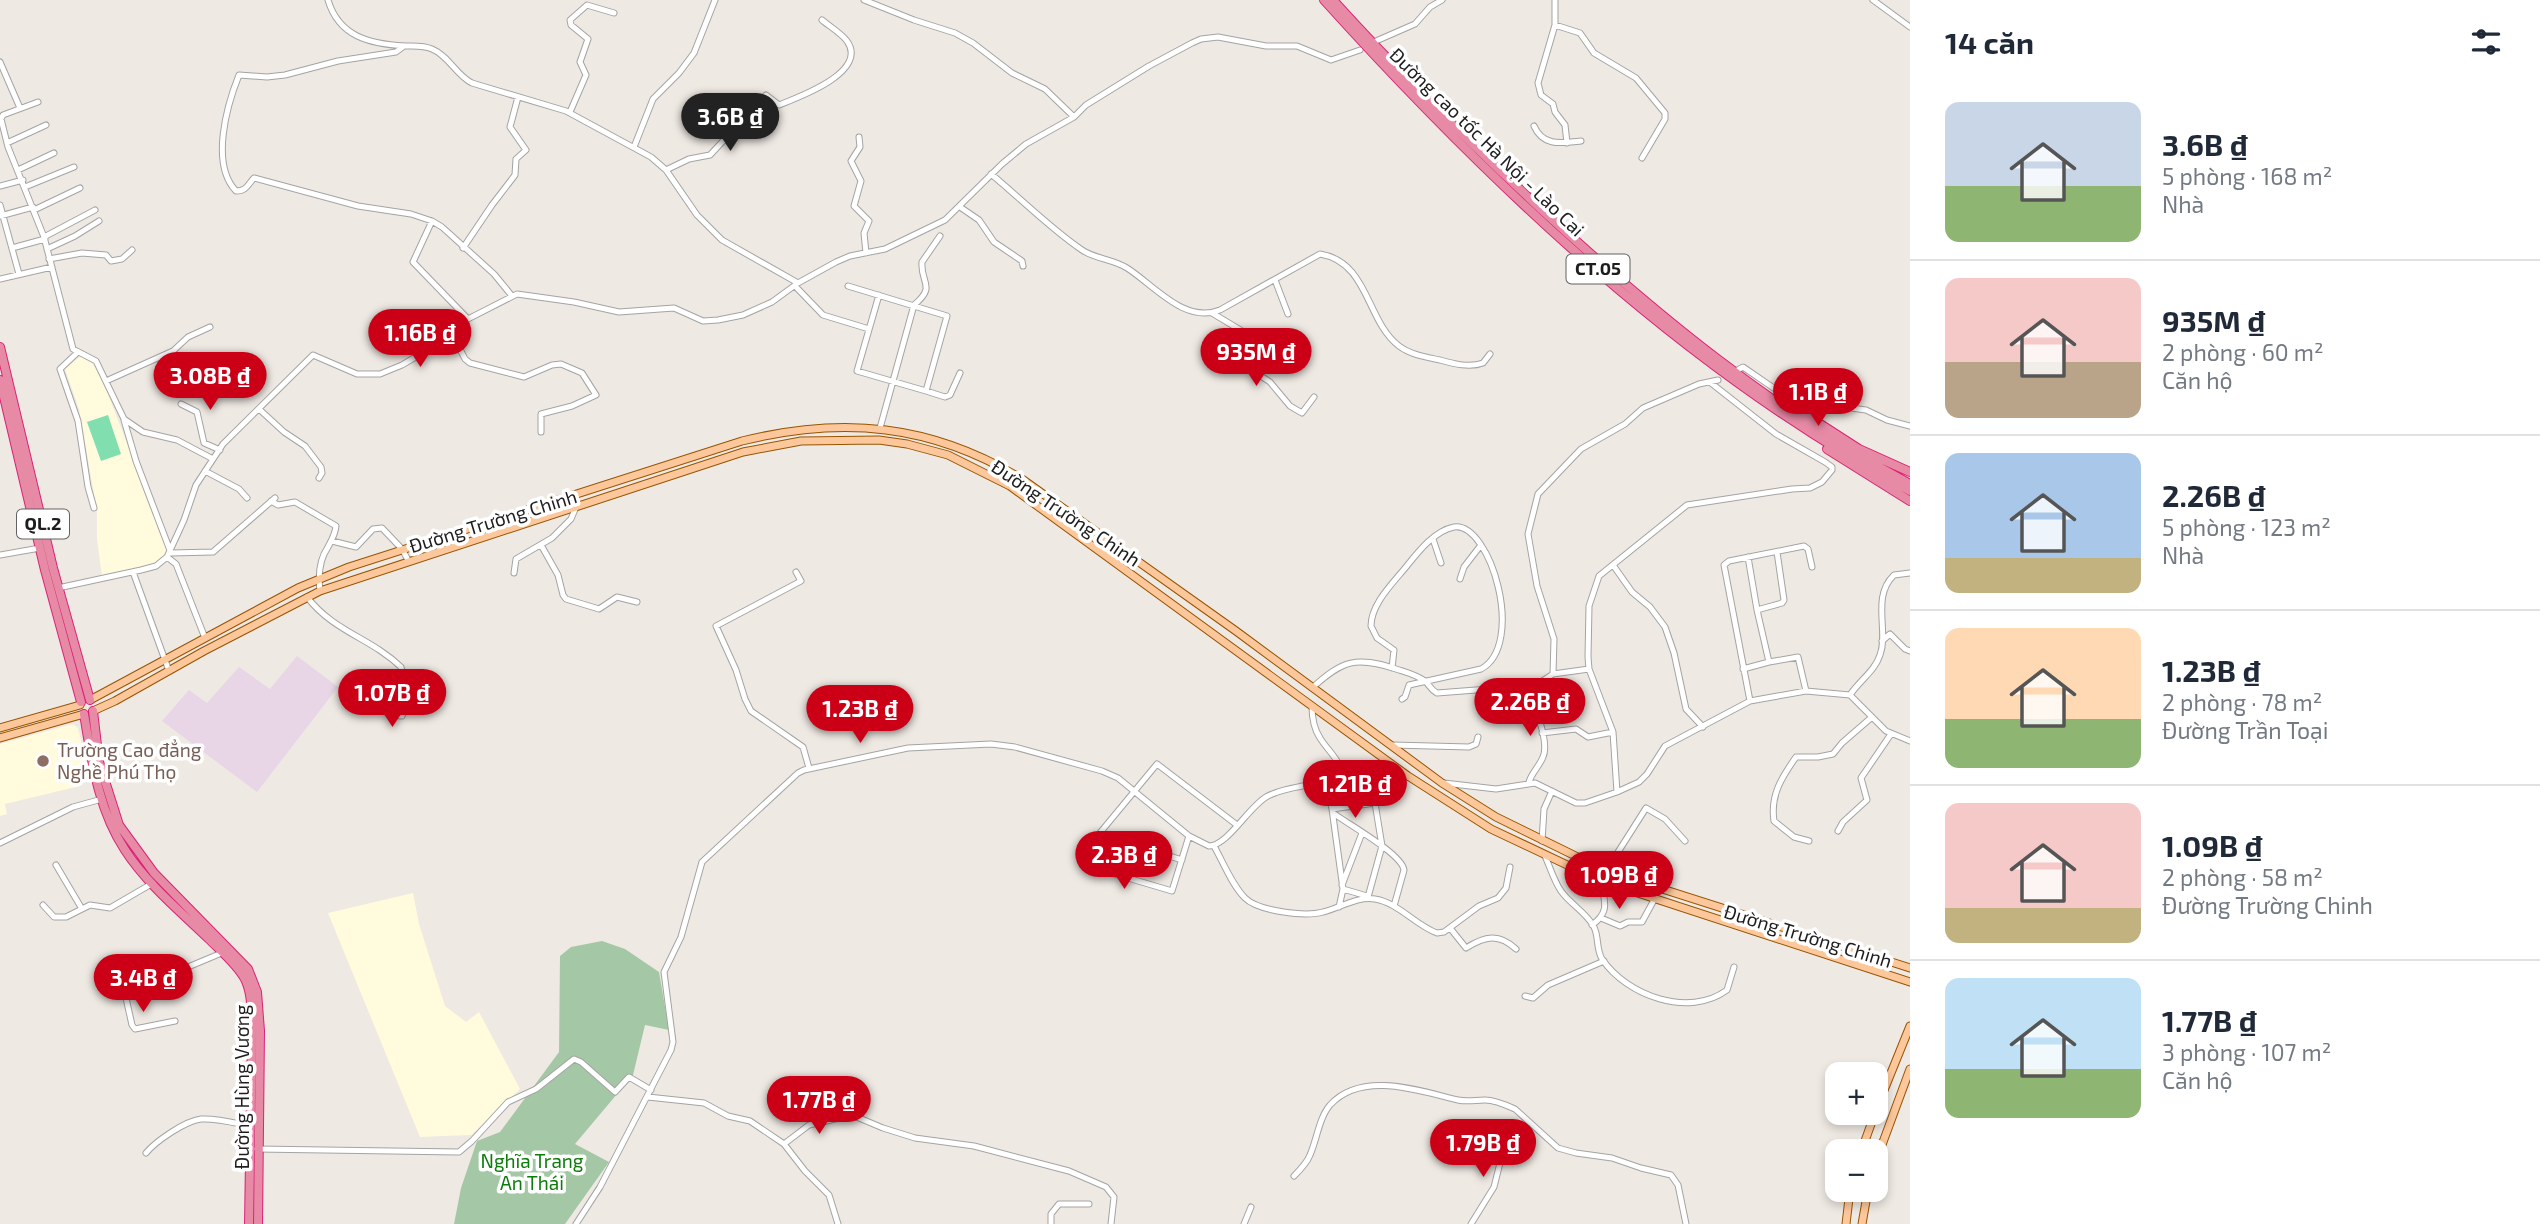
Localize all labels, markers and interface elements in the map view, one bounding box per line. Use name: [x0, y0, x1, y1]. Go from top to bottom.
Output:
icon: filters: [2467, 23, 2505, 61]
text: 14 căn: [1945, 24, 2034, 60]
street label: Đường cao tốc Hà Nội - Lào Cai: [1385, 43, 1589, 241]
pin: 3.6B ₫: [673, 94, 787, 153]
text: 3.6B ₫: [697, 102, 763, 130]
text: 3.6B ₫: [2162, 126, 2248, 162]
icon: home: [2001, 130, 2085, 214]
text: 5 phòng · 168 m²: [2162, 162, 2332, 190]
text: Nhà: [2162, 190, 2204, 218]
road number: CT.05: [1566, 255, 1630, 284]
text: 935M ₫: [2162, 302, 2265, 338]
icon: home: [2001, 306, 2085, 390]
pin: 1.16B ₫: [355, 310, 485, 369]
text: 1.16B ₫: [384, 318, 456, 346]
pin: 935M ₫: [1199, 328, 1313, 388]
text: 935M ₫: [1217, 337, 1295, 365]
text: 2 phòng · 60 m²: [2162, 338, 2324, 366]
pin: 3.08B ₫: [145, 352, 275, 412]
text: 3.08B ₫: [170, 361, 250, 389]
text: Căn hộ: [2162, 366, 2233, 394]
pin: 1.1B ₫: [1761, 368, 1875, 428]
text: 1.1B ₫: [1789, 377, 1847, 405]
street label: Đường Trường Chinh: [988, 454, 1145, 571]
text: 2.26B ₫: [2162, 477, 2265, 513]
icon: home: [2001, 481, 2085, 565]
street label: Đường Trường Chinh: [406, 484, 580, 557]
road number: QL.2: [17, 510, 69, 538]
text: 5 phòng · 123 m²: [2162, 513, 2331, 541]
text: Nhà: [2162, 541, 2204, 569]
text: 1.23B ₫: [2162, 652, 2260, 688]
icon: home: [2001, 656, 2085, 740]
pin: 1.07B ₫: [327, 670, 457, 729]
text: 1.07B ₫: [354, 678, 430, 706]
pin: 2.26B ₫: [1465, 678, 1595, 738]
pin: 1.23B ₫: [795, 686, 925, 745]
text: 2.26B ₫: [1490, 687, 1570, 715]
text: 2 phòng · 78 m²: [2162, 688, 2322, 716]
text: 1.23B ₫: [822, 694, 898, 722]
text: Đường Trần Toại: [2162, 716, 2328, 744]
place label: Trường Cao đẳng Nghề Phú Thọ: [57, 738, 202, 783]
marker: Trường Cao đẳng Nghề Phú Thọ: [35, 753, 51, 769]
pin: 1.21B ₫: [1290, 760, 1420, 820]
text: 1.21B ₫: [1319, 769, 1391, 797]
text: 1.09B ₫: [2162, 827, 2262, 863]
icon: home: [2001, 831, 2085, 915]
pin: 2.3B ₫: [1067, 832, 1181, 891]
text: 2.3B ₫: [1091, 840, 1157, 868]
pin: 1.09B ₫: [1554, 852, 1684, 911]
text: 1.09B ₫: [1581, 860, 1657, 888]
text: 2 phòng · 58 m²: [2162, 863, 2323, 891]
text: Đường Trường Chinh: [2162, 891, 2373, 919]
street label: Đường Trường Chinh: [1721, 899, 1895, 972]
pin: 3.4B ₫: [86, 954, 200, 1014]
text: 3.4B ₫: [110, 963, 176, 991]
text: 1.77B ₫: [2162, 1002, 2256, 1038]
street label: Đường Hùng Vương: [230, 1004, 253, 1169]
icon: home: [2001, 1006, 2085, 1090]
text: 3 phòng · 107 m²: [2162, 1038, 2331, 1066]
map controls: [1825, 1062, 1888, 1202]
button: +: [1825, 1062, 1888, 1125]
text: Căn hộ: [2162, 1066, 2233, 1094]
pin: 1.77B ₫: [754, 1076, 884, 1136]
text: 1.77B ₫: [783, 1085, 855, 1113]
pin: 1.79B ₫: [1418, 1120, 1548, 1179]
text: 1.79B ₫: [1446, 1128, 1520, 1156]
button: −: [1825, 1139, 1888, 1202]
park label: Nghĩa Trang An Thái: [481, 1149, 584, 1194]

